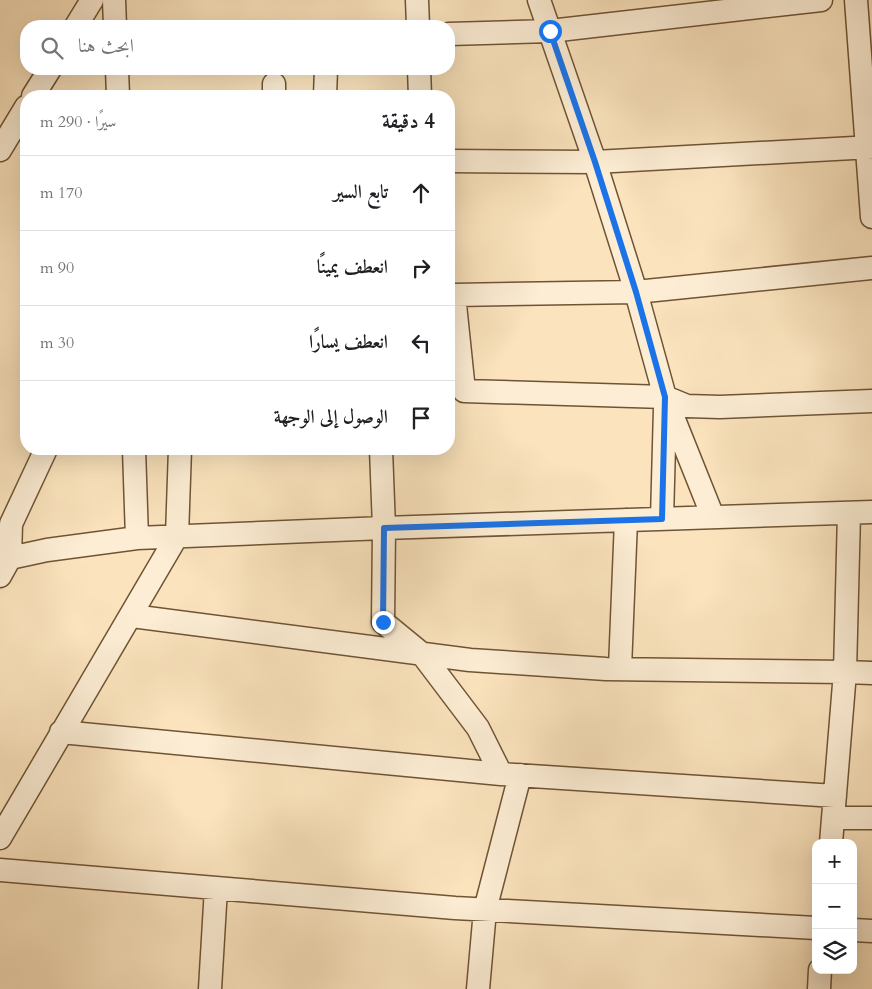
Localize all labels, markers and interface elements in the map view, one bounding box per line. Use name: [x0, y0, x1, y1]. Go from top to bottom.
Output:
search box: [20, 20, 455, 75]
route start: [539, 20, 562, 43]
text: ابحث هنا: [78, 33, 134, 59]
icon: search: [38, 34, 66, 62]
text: 4 دقيقة: [382, 107, 435, 136]
text: سيرًا · 290 m: [40, 111, 116, 133]
text: تابع السير: [333, 179, 388, 205]
icon: ahead: [407, 179, 435, 207]
text: 170 m: [40, 182, 82, 204]
text: انعطف يمينًا: [317, 254, 388, 280]
icon: right: [407, 254, 435, 282]
text: 90 m: [40, 257, 74, 279]
text: انعطف يسارًا: [309, 329, 388, 355]
icon: left: [407, 329, 435, 357]
text: 30 m: [40, 332, 74, 354]
text: الوصول إلى الوجهة: [274, 404, 388, 430]
icon: arrive: [407, 404, 435, 432]
route end: [372, 611, 395, 634]
map controls: [812, 839, 857, 974]
button: +: [812, 839, 857, 884]
button: −: [812, 884, 857, 929]
button: layers: [812, 929, 857, 974]

